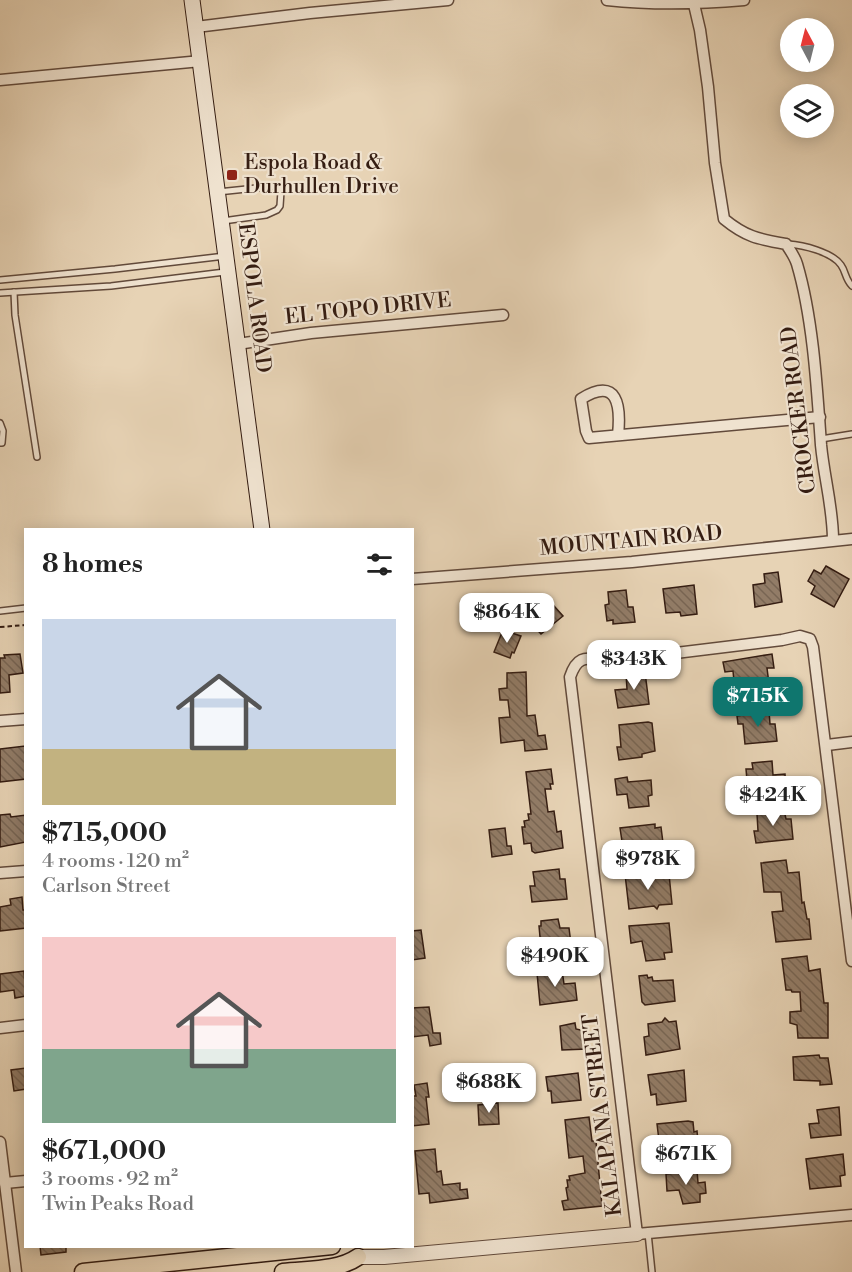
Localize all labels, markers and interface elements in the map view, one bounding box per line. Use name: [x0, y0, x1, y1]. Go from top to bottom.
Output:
north arrow: [780, 18, 834, 72]
map controls: [780, 18, 834, 138]
button: layers: [780, 84, 834, 138]
place label: Espola Road & Durhullen Drive: [244, 150, 399, 200]
marker: Espola Road & Durhullen Drive: [225, 168, 239, 182]
street label: ESPOLA ROAD: [232, 221, 276, 375]
street label: EL TOPO DRIVE: [283, 287, 453, 331]
street label: CROCKER ROAD: [776, 325, 822, 495]
street label: MOUNTAIN ROAD: [539, 520, 723, 562]
text: 8 homes: [42, 548, 143, 580]
icon: filters: [363, 548, 396, 581]
pin: $864K: [465, 593, 549, 644]
text: $864K: [473, 600, 541, 625]
pin: $343K: [592, 640, 676, 691]
text: $343K: [601, 647, 667, 672]
icon: home: [165, 658, 273, 766]
pin: $715K: [716, 677, 800, 728]
text: $715K: [727, 684, 789, 709]
pin: $424K: [731, 776, 815, 827]
text: $424K: [739, 783, 807, 808]
text: $715,000: [42, 817, 167, 849]
pin: $978K: [606, 840, 690, 891]
text: $978K: [616, 847, 680, 872]
text: 4 rooms · 120 m²: [42, 849, 189, 874]
text: Carlson Street: [42, 874, 170, 899]
pin: $490K: [513, 937, 597, 988]
text: $490K: [521, 944, 589, 969]
icon: home: [165, 976, 273, 1084]
street label: KALAPANA STREET: [578, 1012, 628, 1218]
pin: $688K: [447, 1063, 531, 1114]
text: $688K: [456, 1070, 522, 1095]
text: $671,000: [42, 1135, 166, 1167]
pin: $671K: [644, 1135, 728, 1186]
text: $671K: [655, 1142, 717, 1167]
text: 3 rooms · 92 m²: [42, 1167, 178, 1192]
text: Twin Peaks Road: [42, 1192, 194, 1217]

